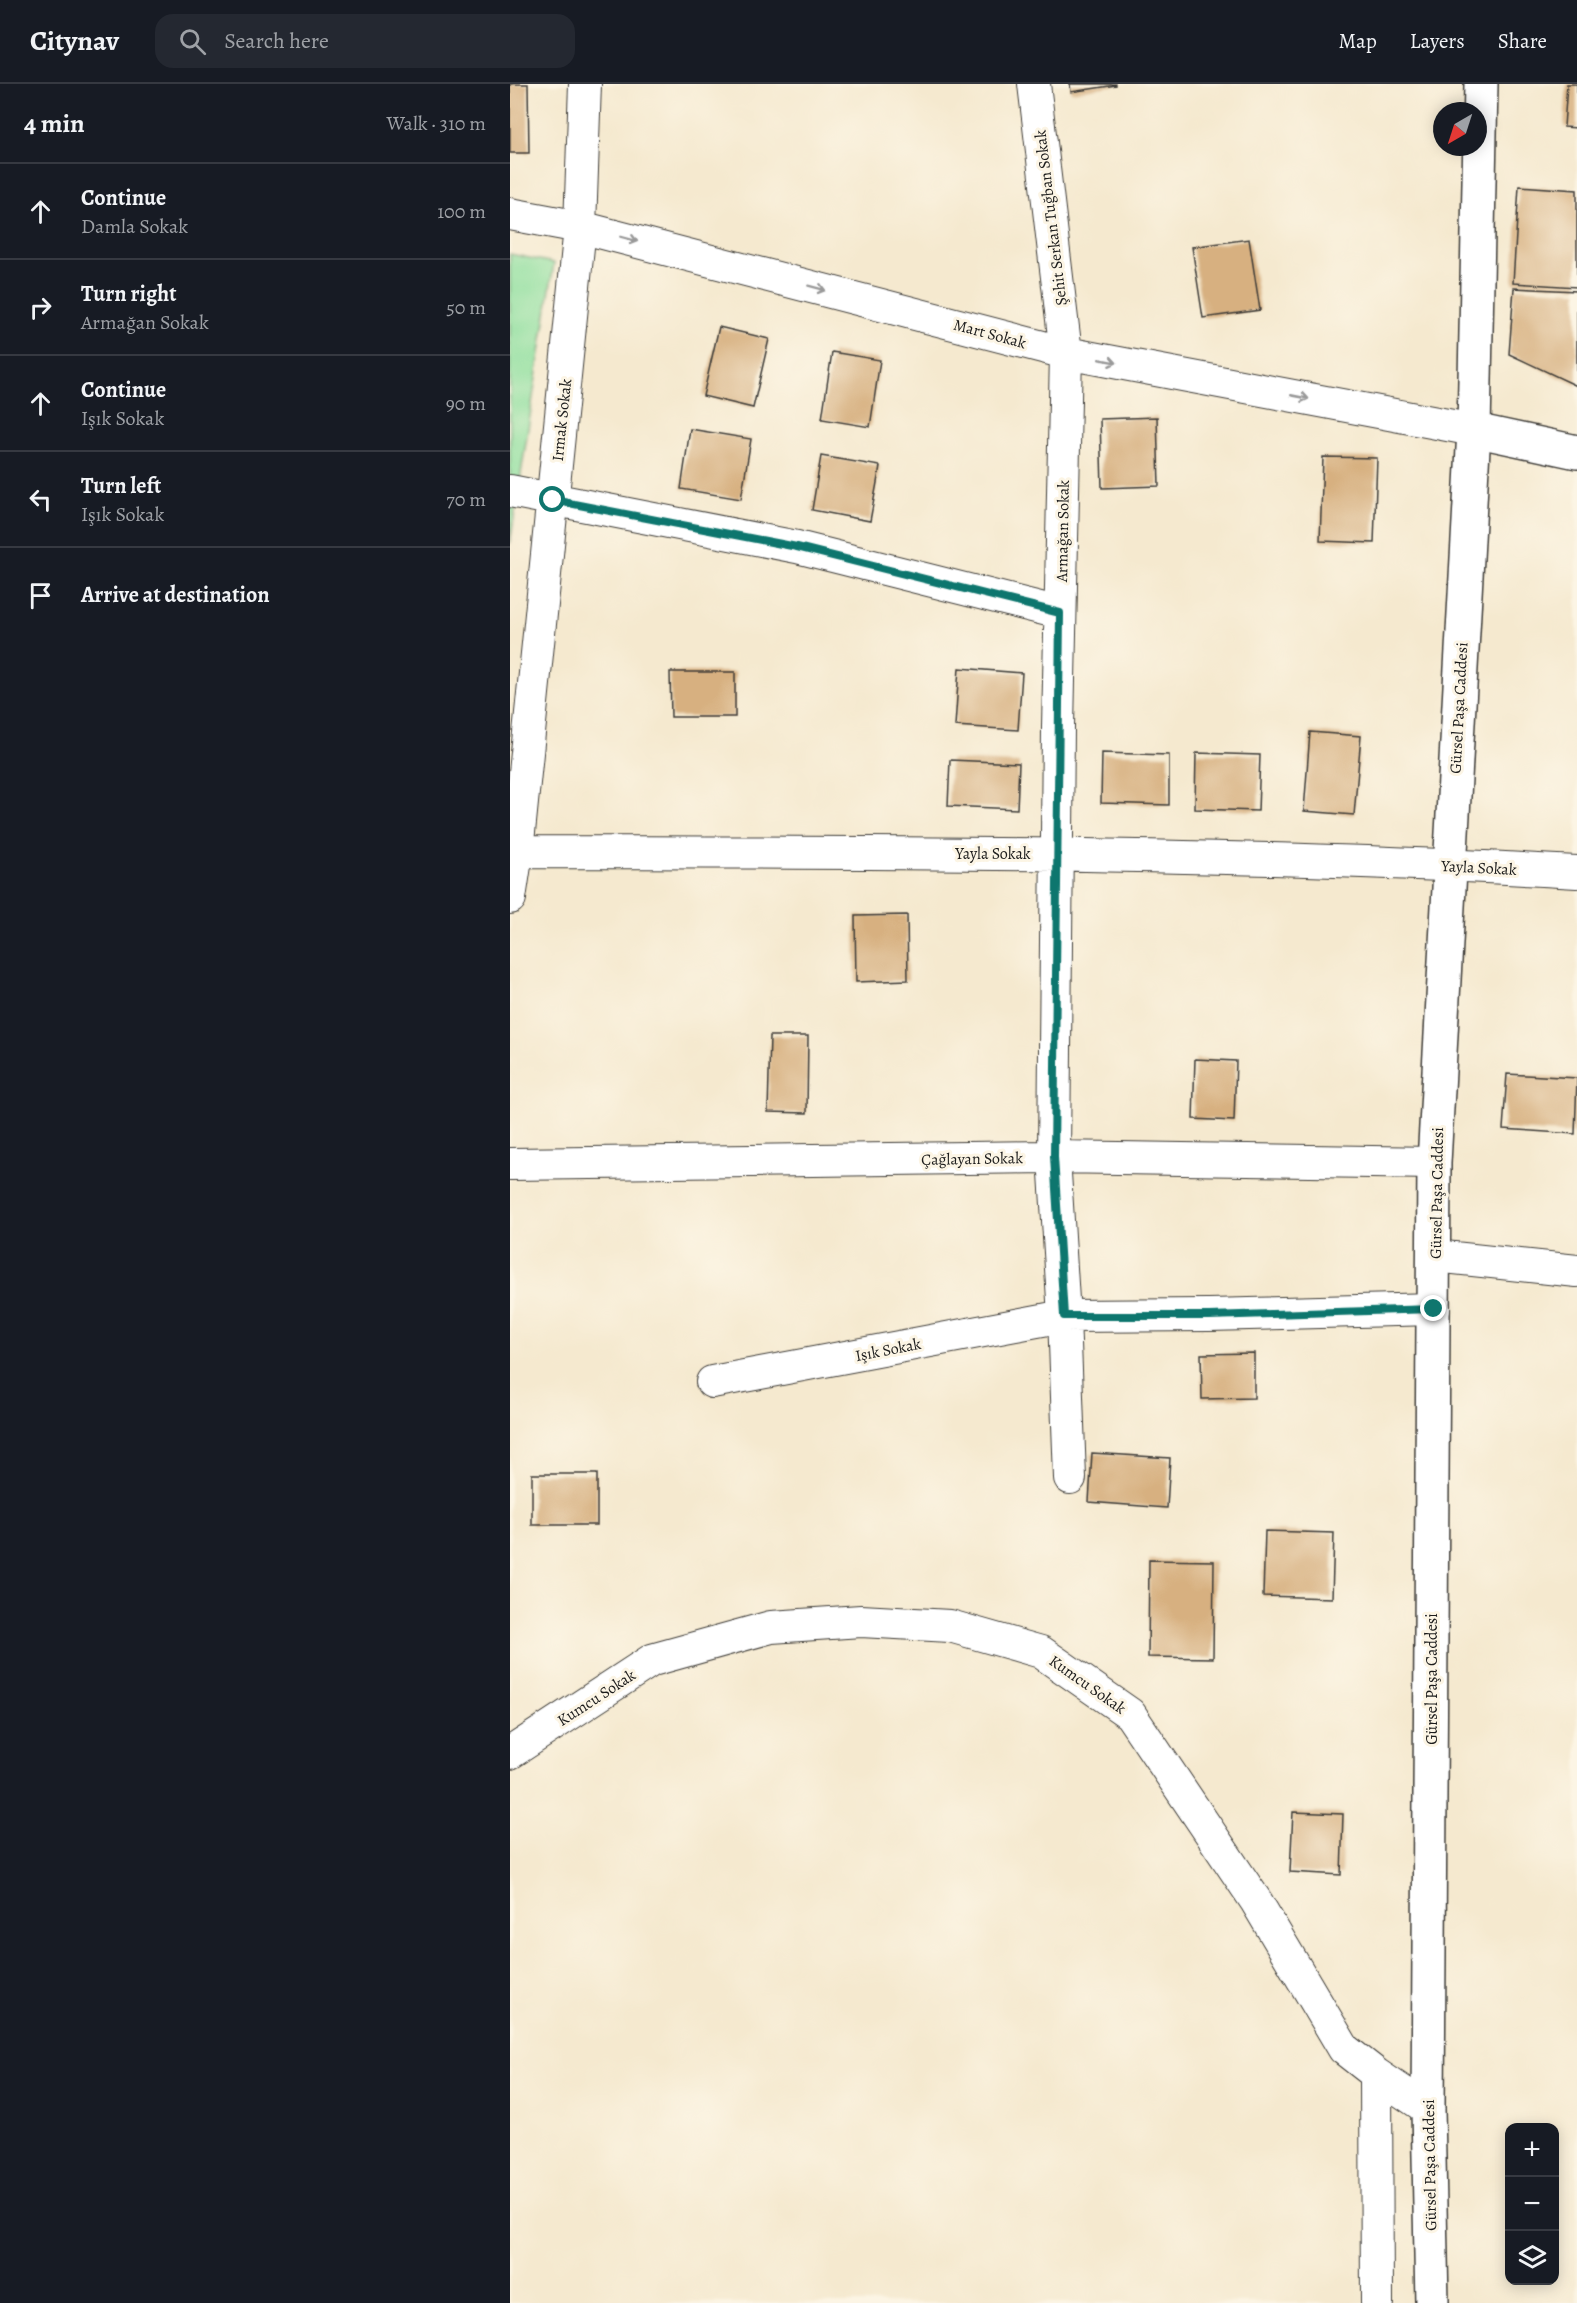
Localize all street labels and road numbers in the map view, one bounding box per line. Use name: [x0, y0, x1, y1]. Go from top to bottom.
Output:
street label: Şehit Serkan Tuğban Sokak: [1029, 129, 1073, 307]
street label: Mart Sokak: [951, 314, 1029, 354]
street label: Irmak Sokak: [547, 378, 577, 462]
street label: Armağan Sokak: [1051, 480, 1075, 583]
street label: Gürsel Paşa Caddesi: [1445, 642, 1473, 774]
street label: Yayla Sokak: [954, 843, 1031, 865]
street label: Yayla Sokak: [1440, 855, 1517, 881]
street label: Gürsel Paşa Caddesi: [1425, 1127, 1449, 1259]
street label: Çağlayan Sokak: [921, 1147, 1023, 1171]
street label: Işık Sokak: [853, 1333, 923, 1367]
street label: Gürsel Paşa Caddesi: [1421, 1613, 1443, 1745]
street label: Kumcu Sokak: [1044, 1650, 1130, 1720]
street label: Kumcu Sokak: [553, 1664, 640, 1731]
street label: Gürsel Paşa Caddesi: [1418, 2099, 1442, 2231]

